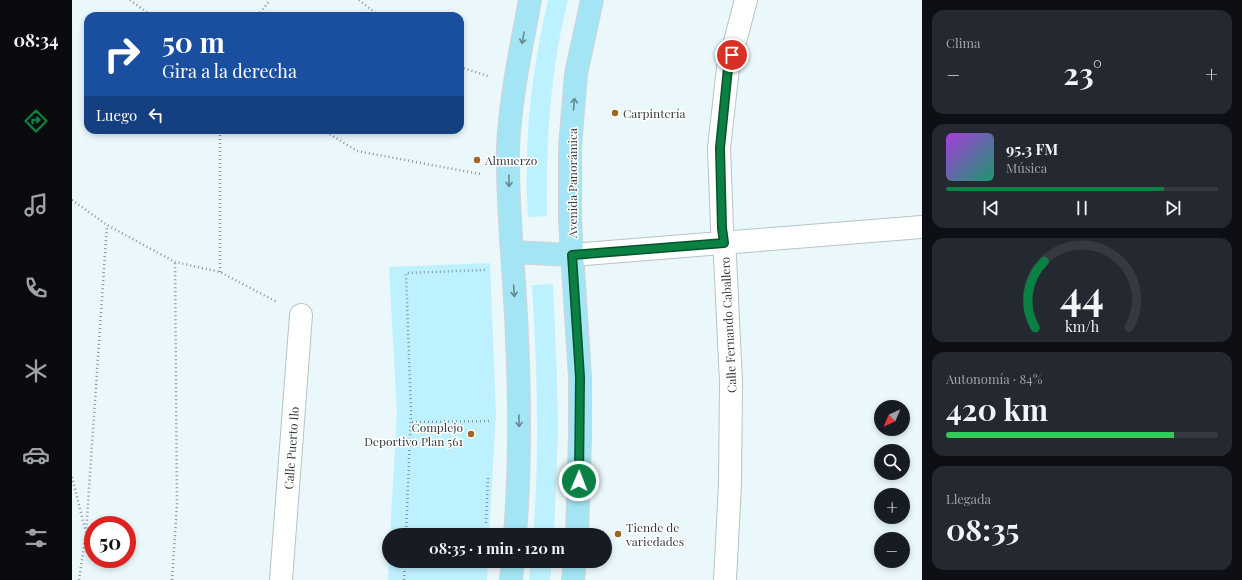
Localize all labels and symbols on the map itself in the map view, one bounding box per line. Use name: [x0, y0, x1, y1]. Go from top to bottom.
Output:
one-way arrow: [518, 31, 526, 44]
pin: [715, 38, 749, 72]
one-way arrow: [570, 98, 578, 111]
place label: Carpintería: [623, 105, 685, 121]
marker: Carpintería: [610, 108, 620, 118]
street label: Avenida Panorámica: [564, 128, 580, 239]
place label: Almuerzo: [484, 152, 538, 168]
marker: Almuerzo: [472, 155, 482, 165]
one-way arrow: [505, 174, 512, 187]
street label: Calle Fernando Caballero: [716, 256, 740, 393]
one-way arrow: [511, 284, 518, 297]
north arrow: [874, 400, 910, 436]
street label: Calle Puerto Ilo: [280, 406, 302, 490]
one-way arrow: [515, 414, 523, 427]
place label: Complejo Deportivo Plan 561: [364, 419, 464, 449]
marker: Complejo Deportivo Plan 561: [466, 429, 476, 439]
position arrow: [558, 460, 600, 502]
speed limit sign: 50: [84, 516, 136, 568]
place label: Tiende de variedades: [625, 519, 684, 549]
marker: Tiende de variedades: [613, 529, 623, 539]

